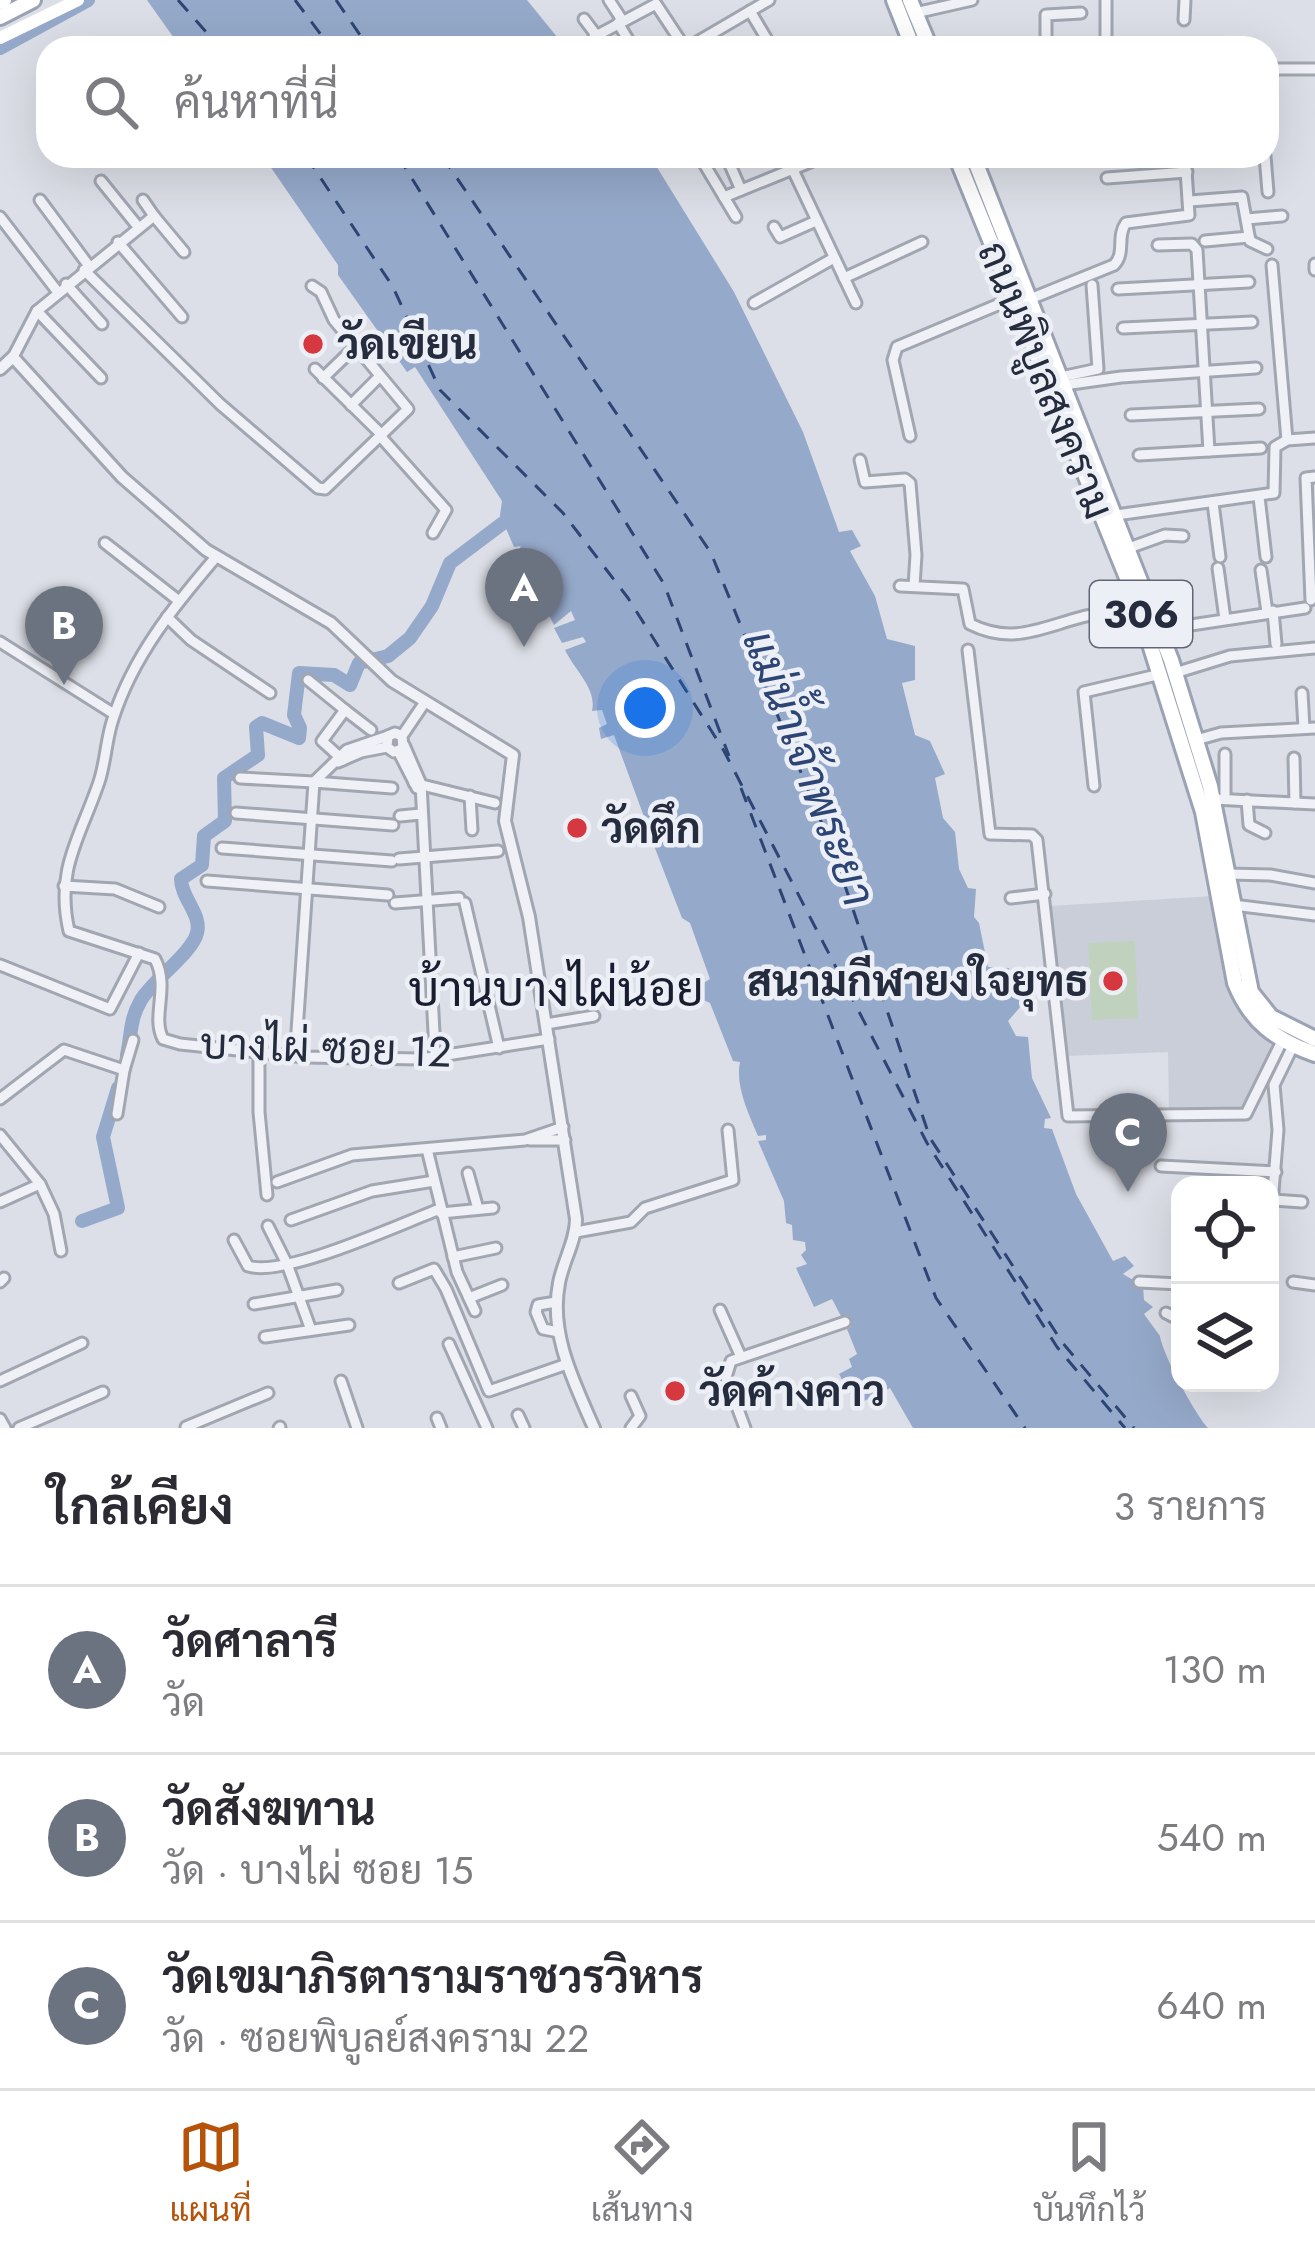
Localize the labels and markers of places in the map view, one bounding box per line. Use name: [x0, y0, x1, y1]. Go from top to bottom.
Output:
place label: วัดเขียน: [337, 314, 477, 375]
marker: วัดเขียน: [300, 331, 326, 357]
pin: A: [485, 548, 563, 647]
pin: B: [25, 586, 103, 685]
place label: วัดตึก: [601, 798, 701, 859]
marker: วัดตึก: [564, 815, 590, 841]
place label: สนามกีฬายงใจยุทธ: [747, 951, 1089, 1012]
marker: สนามกีฬายงใจยุทธ: [1100, 968, 1126, 994]
pin: C: [1089, 1093, 1167, 1192]
place label: วัดค้างคาว: [699, 1361, 885, 1422]
marker: วัดค้างคาว: [662, 1378, 688, 1404]

